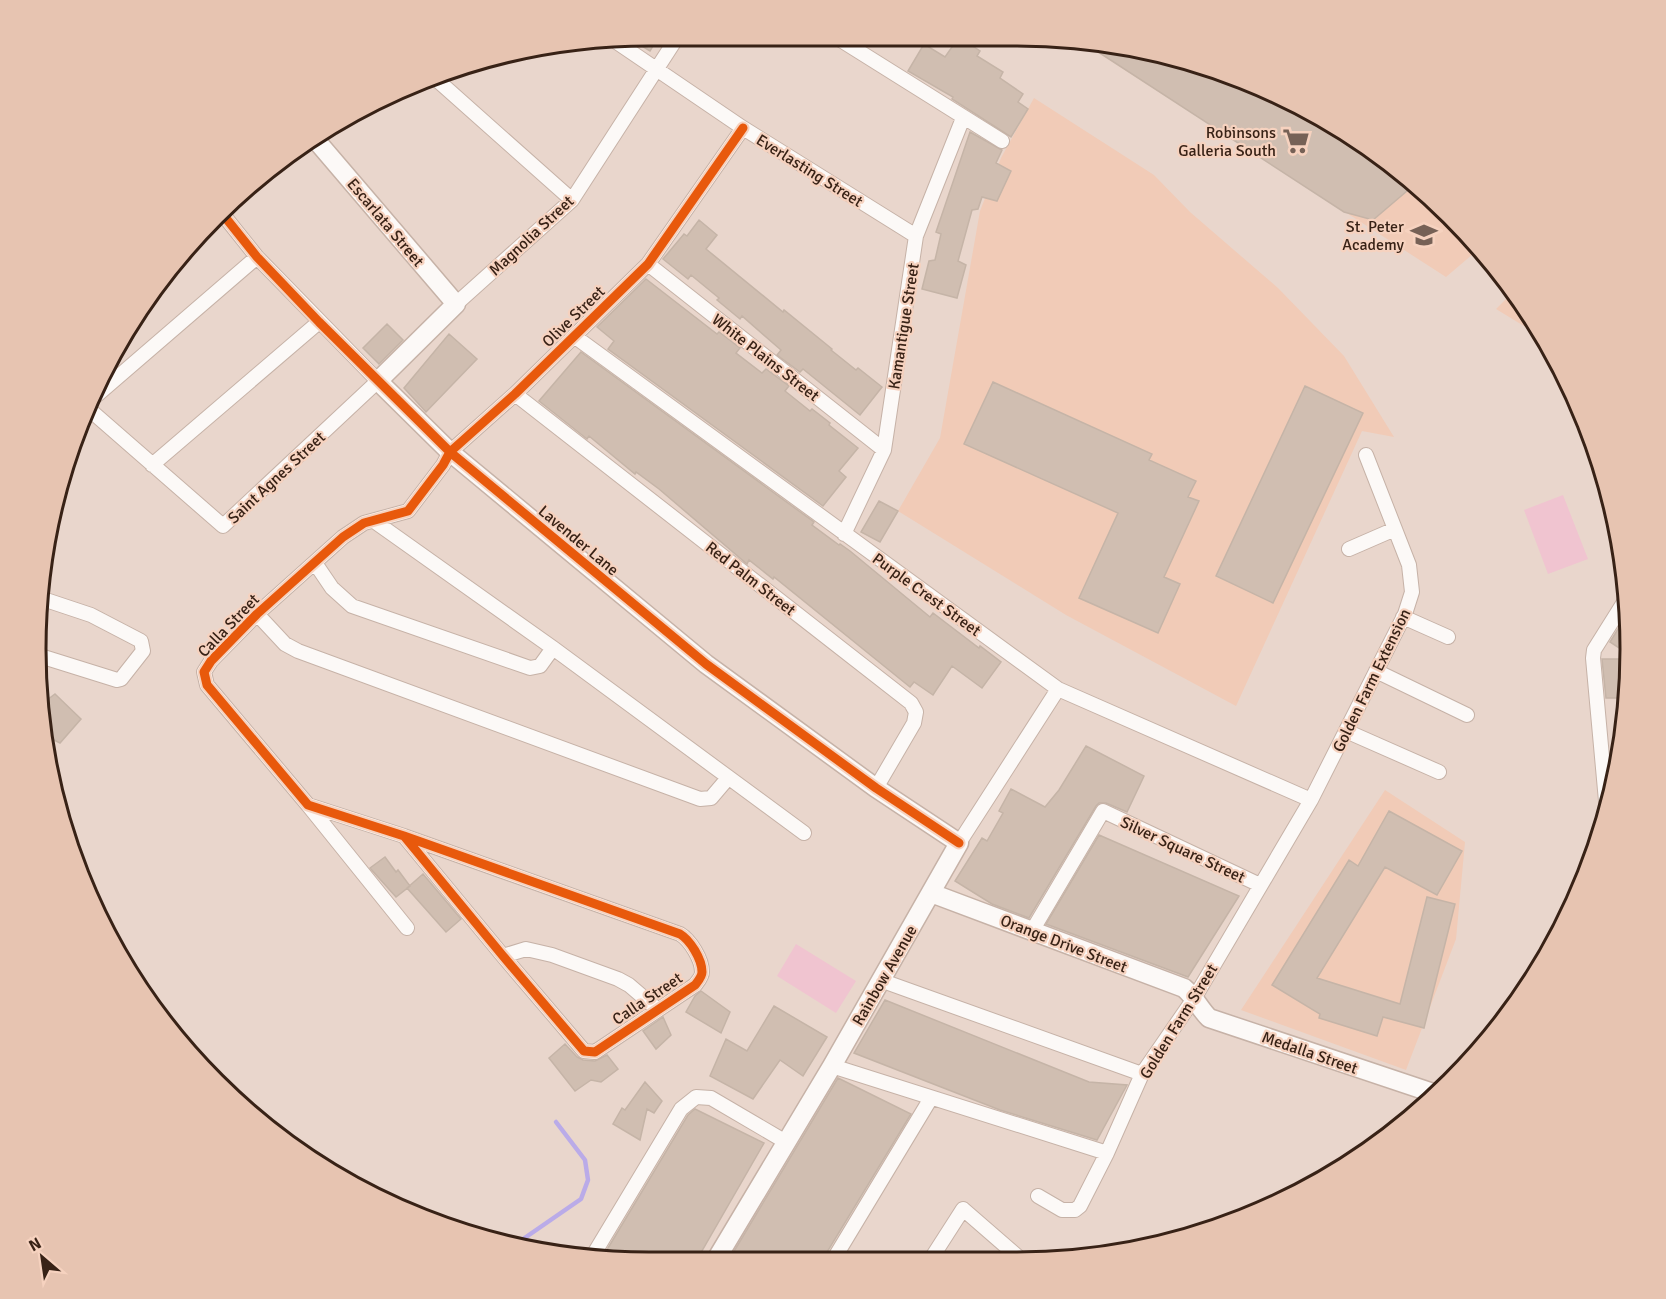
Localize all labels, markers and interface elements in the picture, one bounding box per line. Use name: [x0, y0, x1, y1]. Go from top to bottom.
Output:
place label: Robinsons Galleria South: [1178, 123, 1276, 161]
supermarket icon: Robinsons Galleria South: [1281, 126, 1311, 156]
street label: Everlasting Street: [752, 130, 867, 212]
street label: Escarlata Street: [342, 174, 428, 271]
street label: Magnolia Street: [485, 191, 579, 280]
place label: St. Peter Academy: [1342, 217, 1405, 255]
school or university icon: St. Peter Academy: [1409, 220, 1439, 250]
street label: Kamantigue Street: [884, 261, 924, 391]
street label: Olive Street: [538, 282, 610, 352]
street label: White Plains Street: [708, 310, 823, 406]
street label: Saint Agnes Street: [224, 427, 330, 528]
street label: Lavender Lane: [534, 501, 623, 580]
street label: Red Palm Street: [701, 537, 800, 620]
street label: Purple Crest Street: [868, 549, 985, 641]
street label: Calla Street: [194, 590, 264, 661]
street label: Golden Farm Extension: [1328, 605, 1415, 755]
street label: Silver Square Street: [1117, 812, 1248, 888]
street label: Orange Drive Street: [997, 911, 1130, 977]
street label: Rainbow Avenue: [848, 922, 922, 1029]
street label: Golden Farm Street: [1135, 960, 1222, 1083]
street label: Calla Street: [609, 968, 687, 1030]
street label: Medalla Street: [1259, 1027, 1361, 1079]
north arrow: [12, 1227, 72, 1287]
text: N: [25, 1233, 45, 1256]

